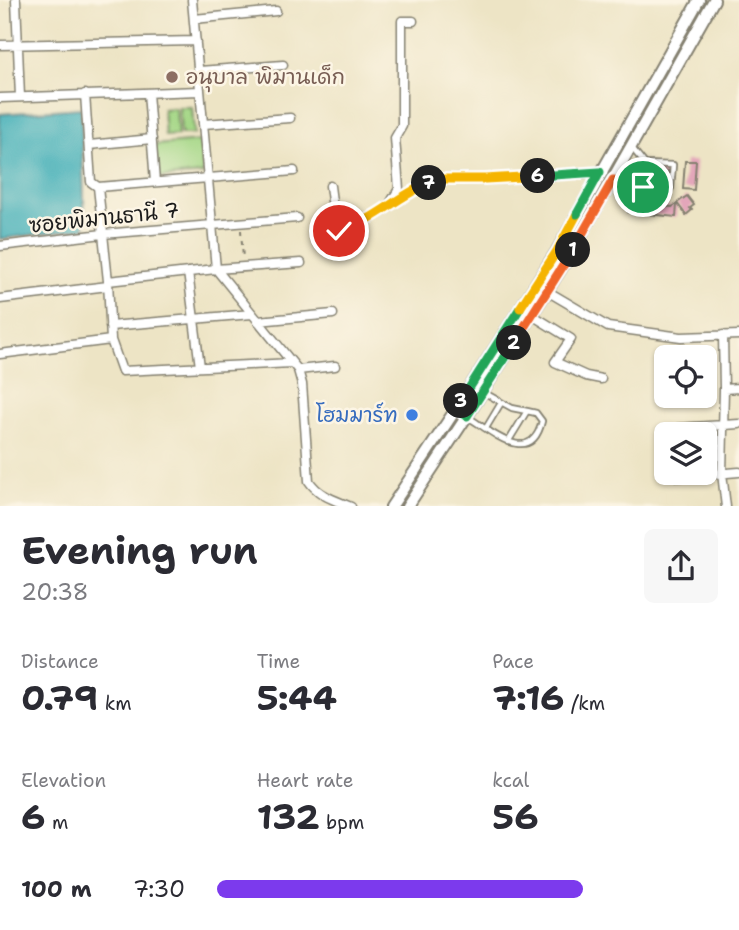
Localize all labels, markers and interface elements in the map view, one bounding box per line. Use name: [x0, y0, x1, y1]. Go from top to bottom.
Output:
place label: อนุบาล พิมานเด็ก: [186, 63, 345, 93]
marker: อนุบาล พิมานเด็ก: [164, 69, 180, 85]
pin: [613, 157, 673, 217]
pin: 6: [520, 158, 556, 194]
text: 6: [531, 163, 544, 188]
pin: 7: [412, 166, 446, 200]
icon: arrive: [624, 168, 662, 206]
text: 7: [422, 170, 435, 195]
street label: ซอยพิมานธานี 7: [27, 196, 181, 240]
pin: [309, 201, 369, 261]
icon: check: [320, 212, 358, 250]
pin: 1: [556, 232, 590, 268]
text: 1: [568, 237, 577, 262]
pin: 2: [496, 326, 532, 360]
text: 2: [507, 330, 520, 355]
map controls: [654, 345, 717, 485]
button: locate: [654, 345, 717, 408]
pin: 3: [444, 384, 478, 418]
text: 3: [454, 388, 467, 413]
place label: โฮมมาร์ท: [316, 401, 398, 429]
marker: โฮมมาร์ท: [404, 407, 420, 423]
button: layers: [654, 422, 717, 485]
text: Evening run: [21, 525, 258, 576]
button: share: [644, 529, 718, 603]
text: 20:38: [21, 577, 89, 607]
text: Distance: [21, 649, 99, 674]
text: Time: [257, 649, 300, 674]
text: Pace: [492, 649, 534, 674]
text: 0.79: [21, 674, 98, 721]
text: 5:44: [257, 674, 337, 721]
text: 7:16: [492, 674, 565, 721]
text: km: [98, 691, 132, 716]
text: /km: [565, 691, 605, 716]
text: Elevation: [21, 768, 106, 793]
text: Heart rate: [257, 768, 353, 793]
text: kcal: [492, 768, 529, 793]
text: 6: [21, 793, 46, 840]
text: 132: [257, 793, 320, 840]
text: 56: [492, 793, 539, 840]
text: m: [46, 810, 68, 835]
text: bpm: [320, 810, 364, 835]
text: 100 m: [21, 874, 92, 904]
text: 7:30: [133, 874, 185, 904]

